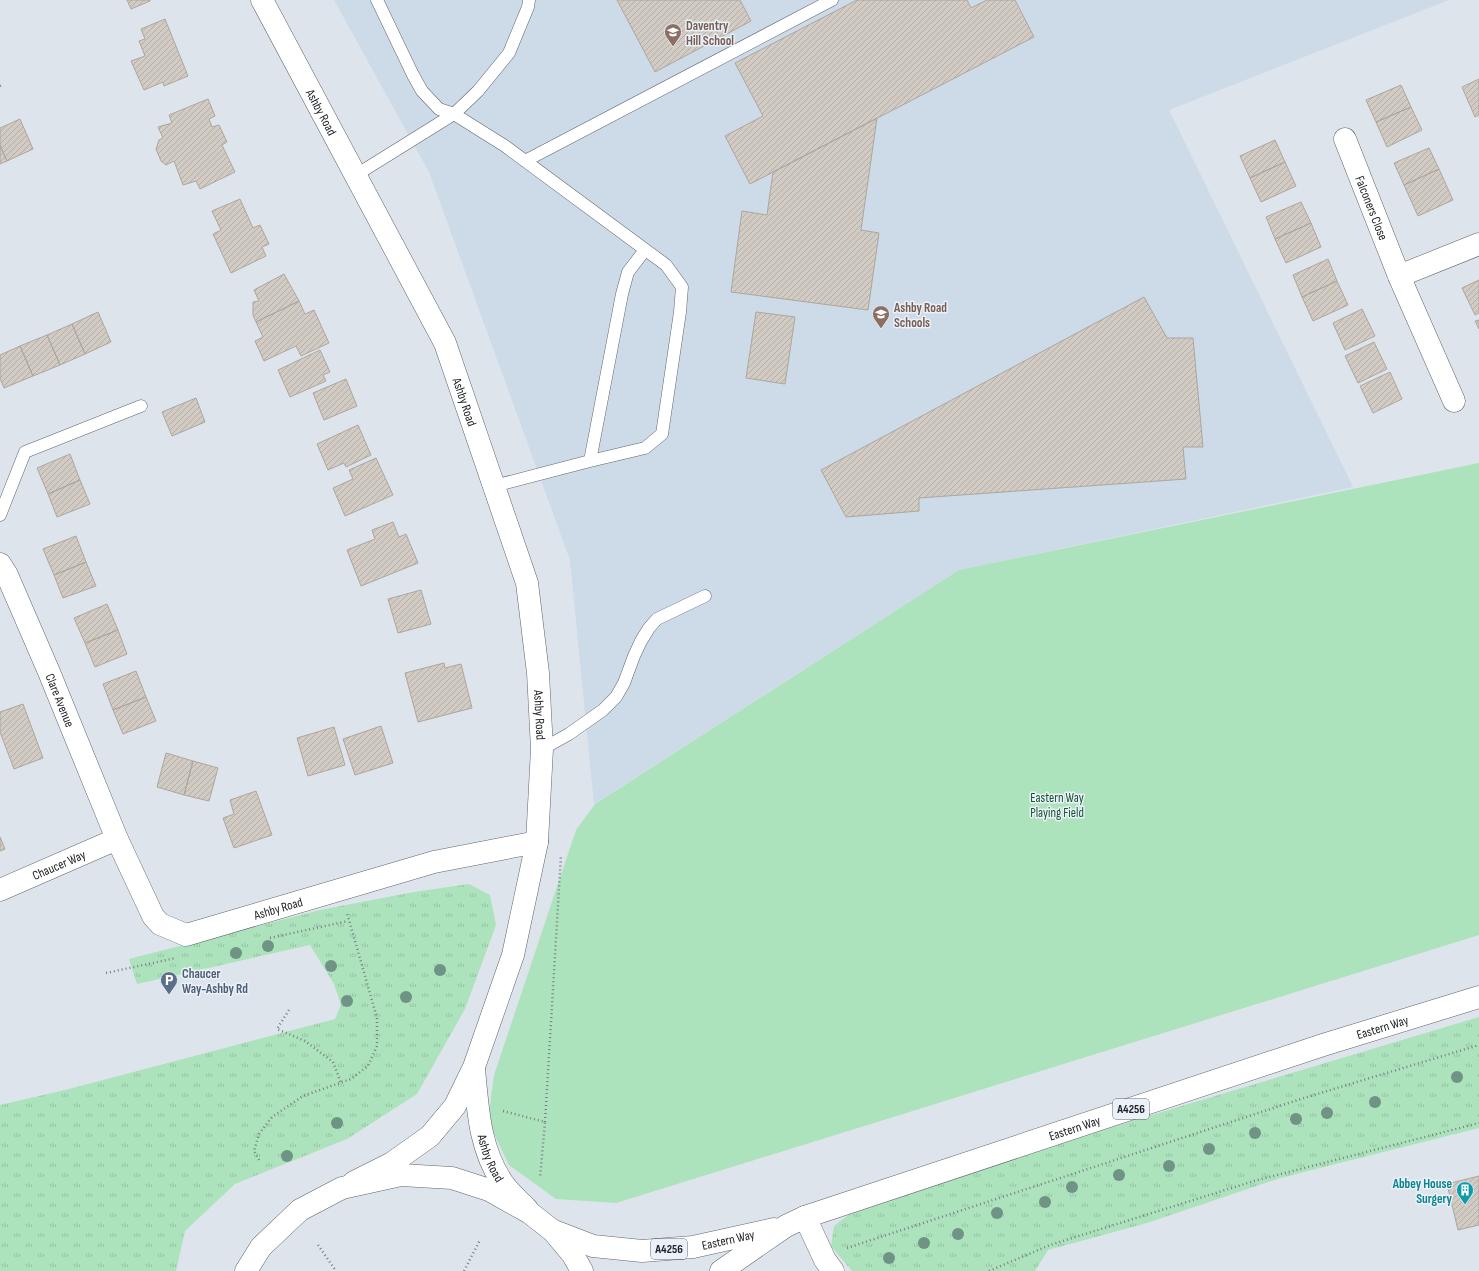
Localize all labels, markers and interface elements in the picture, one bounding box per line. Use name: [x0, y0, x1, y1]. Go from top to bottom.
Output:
place label: Daventry Hill School: [686, 18, 734, 49]
school or university icon: Daventry Hill School: [663, 22, 683, 47]
street label: Ashby Road: [302, 86, 340, 138]
street label: Falconers Close: [1351, 174, 1391, 243]
place label: Ashby Road Schools: [893, 300, 947, 331]
school or university icon: Ashby Road Schools: [871, 304, 891, 329]
street label: Ashby Road: [448, 375, 480, 428]
street label: Clare Avenue: [41, 671, 78, 730]
street label: Ashby Road: [530, 689, 549, 740]
park label: Eastern Way Playing Field: [1030, 790, 1084, 821]
street label: Chaucer Way: [30, 847, 88, 884]
street label: Ashby Road: [251, 894, 305, 924]
place label: Chaucer Way-Ashby Rd: [182, 966, 248, 997]
parking icon: Chaucer Way-Ashby Rd: [159, 970, 179, 995]
street label: Eastern Way: [1355, 1012, 1411, 1043]
road number: A4256: [1113, 1099, 1149, 1119]
street label: Eastern Way: [1047, 1112, 1103, 1144]
street label: Ashby Road: [473, 1132, 507, 1185]
place label: Abbey House Surgery: [1392, 1176, 1453, 1207]
building icon: Abbey House Surgery: [1455, 1180, 1475, 1205]
street label: Eastern Way: [700, 1227, 756, 1254]
road number: A4256: [651, 1239, 687, 1259]

